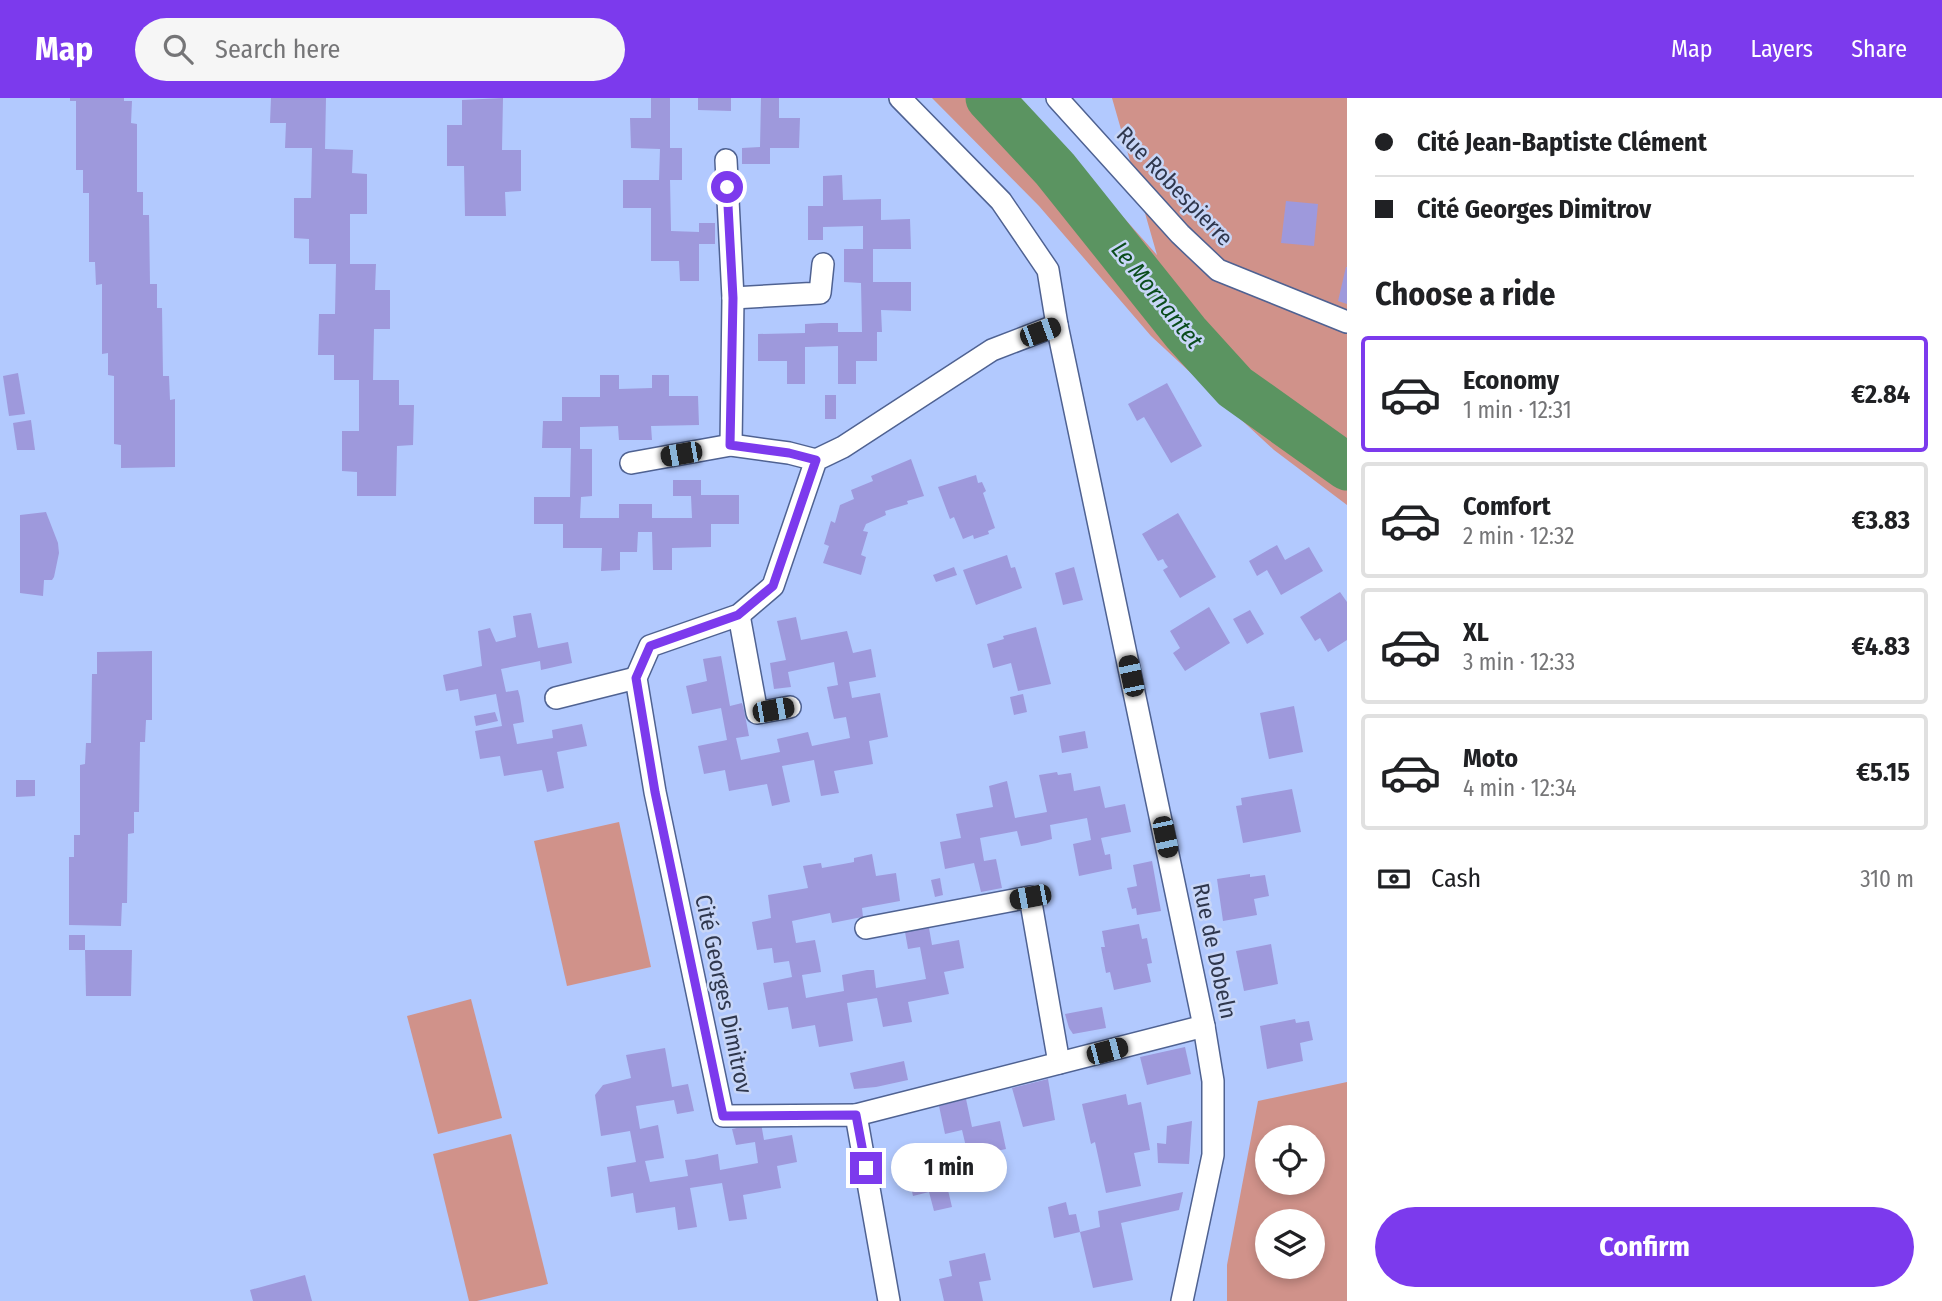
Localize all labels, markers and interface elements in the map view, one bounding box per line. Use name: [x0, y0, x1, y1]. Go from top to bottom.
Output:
search box: [135, 18, 625, 81]
text: Map: [35, 29, 93, 69]
icon: search: [159, 30, 197, 68]
text: Search here: [215, 34, 340, 65]
text: Map: [1671, 35, 1713, 63]
text: Layers: [1751, 35, 1813, 63]
text: Share: [1851, 35, 1907, 63]
street label: Rue Robespierre: [1111, 120, 1239, 252]
text: Cité Jean-Baptiste Clément: [1417, 127, 1707, 158]
route start: [711, 171, 743, 203]
text: Cité Georges Dimitrov: [1417, 194, 1651, 225]
water label: Le Mornantet: [1106, 236, 1209, 354]
text: Choose a ride: [1375, 275, 1556, 313]
car: [1017, 315, 1064, 349]
icon: car: [1379, 363, 1442, 426]
text: Economy: [1463, 365, 1559, 396]
text: €2.84: [1851, 379, 1910, 410]
text: 1 min · 12:31: [1463, 396, 1572, 424]
car: [659, 440, 704, 468]
icon: car: [1379, 489, 1442, 552]
text: Comfort: [1463, 491, 1551, 522]
text: €3.83: [1852, 505, 1910, 536]
text: 2 min · 12:32: [1463, 522, 1574, 550]
icon: car: [1379, 615, 1442, 678]
text: XL: [1463, 617, 1489, 648]
text: €4.83: [1852, 631, 1910, 662]
text: 3 min · 12:33: [1463, 648, 1575, 676]
car: [1117, 653, 1146, 699]
car: [751, 696, 796, 724]
icon: car: [1379, 741, 1442, 804]
text: Moto: [1463, 743, 1518, 774]
text: €5.15: [1856, 757, 1910, 788]
text: 4 min · 12:34: [1463, 774, 1576, 802]
car: [1151, 814, 1180, 860]
icon: cash: [1375, 860, 1413, 898]
text: Cash: [1431, 863, 1481, 894]
text: 310 m: [1860, 865, 1914, 893]
street label: Rue de Dobeln: [1187, 881, 1243, 1021]
car: [1008, 883, 1053, 911]
street label: Cité Georges Dimitrov: [689, 892, 759, 1097]
car: [1084, 1035, 1131, 1067]
map controls: [1255, 1125, 1325, 1279]
button: locate: [1255, 1125, 1325, 1195]
callout: 1 min: [890, 1144, 1006, 1192]
route end: [850, 1152, 882, 1184]
text: 1 min: [924, 1153, 974, 1181]
button: Confirm: [1375, 1207, 1914, 1287]
button: layers: [1255, 1209, 1325, 1279]

